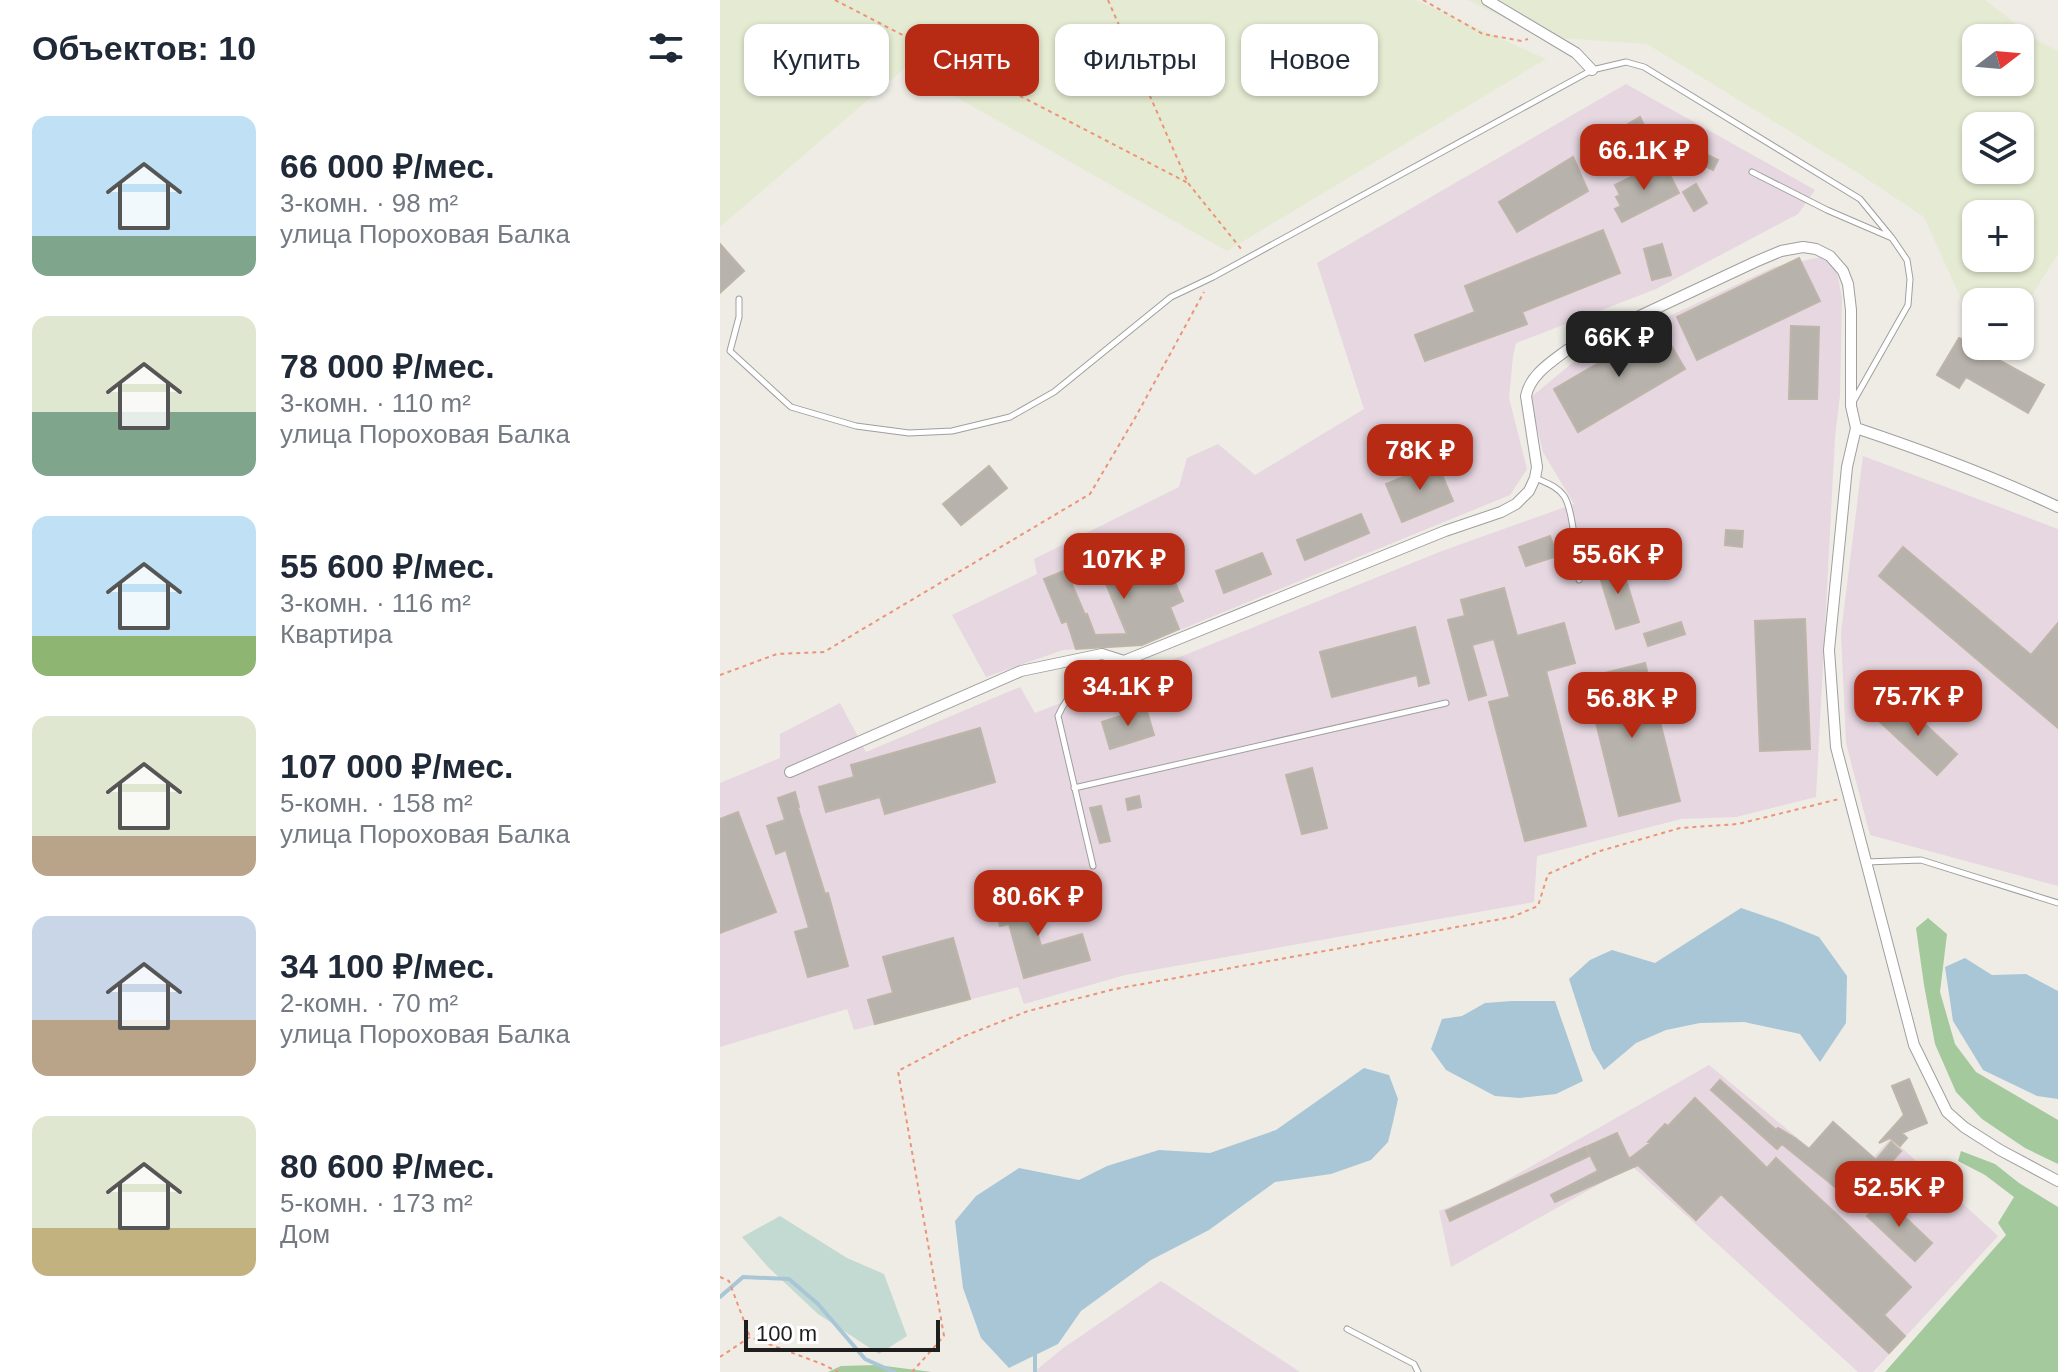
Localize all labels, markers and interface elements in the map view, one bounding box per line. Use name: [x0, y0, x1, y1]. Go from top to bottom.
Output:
chip: Купить: [744, 24, 889, 96]
chip: Снять: [905, 24, 1039, 96]
chip: Фильтры: [1055, 24, 1225, 96]
chip: Новое: [1241, 24, 1378, 96]
north arrow: [1962, 24, 2034, 96]
map controls: [1962, 24, 2034, 360]
icon: filters: [644, 26, 688, 70]
text: Объектов: 10: [32, 29, 256, 67]
button: layers: [1962, 112, 2034, 184]
pin: 66.1K ₽: [1570, 124, 1718, 192]
text: 66.1K ₽: [1598, 135, 1690, 165]
text: 66 000 ₽/мес.: [280, 147, 495, 185]
icon: home: [96, 148, 192, 244]
text: 3-комн. · 98 m²: [280, 188, 458, 218]
button: +: [1962, 200, 2034, 272]
text: улица Пороховая Балка: [280, 219, 570, 249]
button: −: [1962, 288, 2034, 360]
pin: 66K ₽: [1563, 311, 1675, 379]
text: 66K ₽: [1584, 322, 1654, 352]
text: 78 000 ₽/мес.: [280, 347, 495, 385]
icon: home: [96, 348, 192, 444]
text: 3-комн. · 110 m²: [280, 388, 471, 418]
text: улица Пороховая Балка: [280, 419, 570, 449]
pin: 78K ₽: [1364, 424, 1476, 492]
text: 78K ₽: [1385, 435, 1455, 465]
pin: 55.6K ₽: [1544, 528, 1692, 596]
pin: 107K ₽: [1059, 533, 1189, 601]
text: 55.6K ₽: [1572, 539, 1664, 569]
text: 107K ₽: [1082, 544, 1166, 574]
text: 55 600 ₽/мес.: [280, 547, 495, 585]
icon: home: [96, 548, 192, 644]
text: 3-комн. · 116 m²: [280, 588, 471, 618]
text: Квартира: [280, 619, 392, 649]
pin: 34.1K ₽: [1054, 660, 1202, 728]
pin: 75.7K ₽: [1844, 670, 1992, 738]
text: 34.1K ₽: [1082, 671, 1174, 701]
pin: 56.8K ₽: [1558, 672, 1706, 740]
text: 75.7K ₽: [1872, 681, 1964, 711]
text: 56.8K ₽: [1586, 683, 1678, 713]
text: 107 000 ₽/мес.: [280, 747, 514, 785]
icon: home: [96, 748, 192, 844]
text: 5-комн. · 158 m²: [280, 788, 473, 818]
text: улица Пороховая Балка: [280, 819, 570, 849]
pin: 80.6K ₽: [964, 870, 1112, 938]
text: 80.6K ₽: [992, 881, 1084, 911]
text: 34 100 ₽/мес.: [280, 947, 495, 985]
icon: home: [96, 948, 192, 1044]
text: 2-комн. · 70 m²: [280, 988, 458, 1018]
text: улица Пороховая Балка: [280, 1019, 570, 1049]
text: 80 600 ₽/мес.: [280, 1147, 495, 1185]
icon: home: [96, 1148, 192, 1244]
pin: 52.5K ₽: [1825, 1161, 1973, 1229]
text: 52.5K ₽: [1853, 1172, 1945, 1202]
text: 5-комн. · 173 m²: [280, 1188, 473, 1218]
text: Дом: [280, 1219, 330, 1249]
scale bar: [744, 1316, 940, 1352]
text: 100 m: [756, 1321, 817, 1346]

